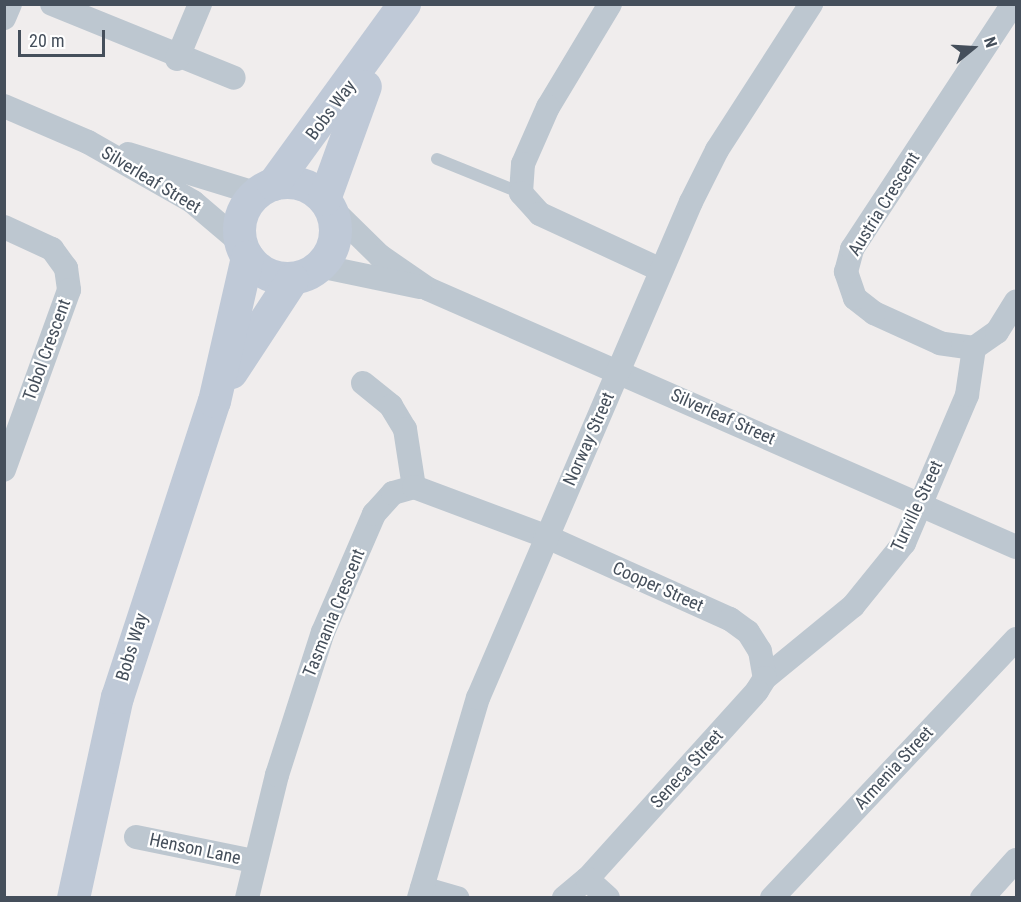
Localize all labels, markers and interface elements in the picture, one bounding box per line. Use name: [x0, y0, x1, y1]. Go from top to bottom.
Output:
scale bar: [21, 18, 108, 56]
north arrow: [943, 18, 1003, 78]
text: 20 m: [29, 30, 64, 51]
text: N: [980, 35, 1001, 50]
street label: Bobs Way: [301, 76, 361, 144]
street label: Silverleaf Street: [97, 142, 205, 218]
street label: Austria Crescent: [844, 148, 924, 260]
street label: Tobol Crescent: [19, 296, 75, 404]
street label: Silverleaf Street: [667, 384, 779, 450]
street label: Norway Street: [559, 389, 619, 489]
street label: Turville Street: [887, 457, 947, 555]
street label: Tasmania Crescent: [299, 546, 369, 680]
street label: Cooper Street: [609, 557, 707, 617]
street label: Bobs Way: [112, 611, 152, 683]
street label: Armenia Street: [850, 722, 938, 814]
street label: Seneca Street: [646, 725, 728, 813]
street label: Henson Lane: [147, 829, 243, 869]

